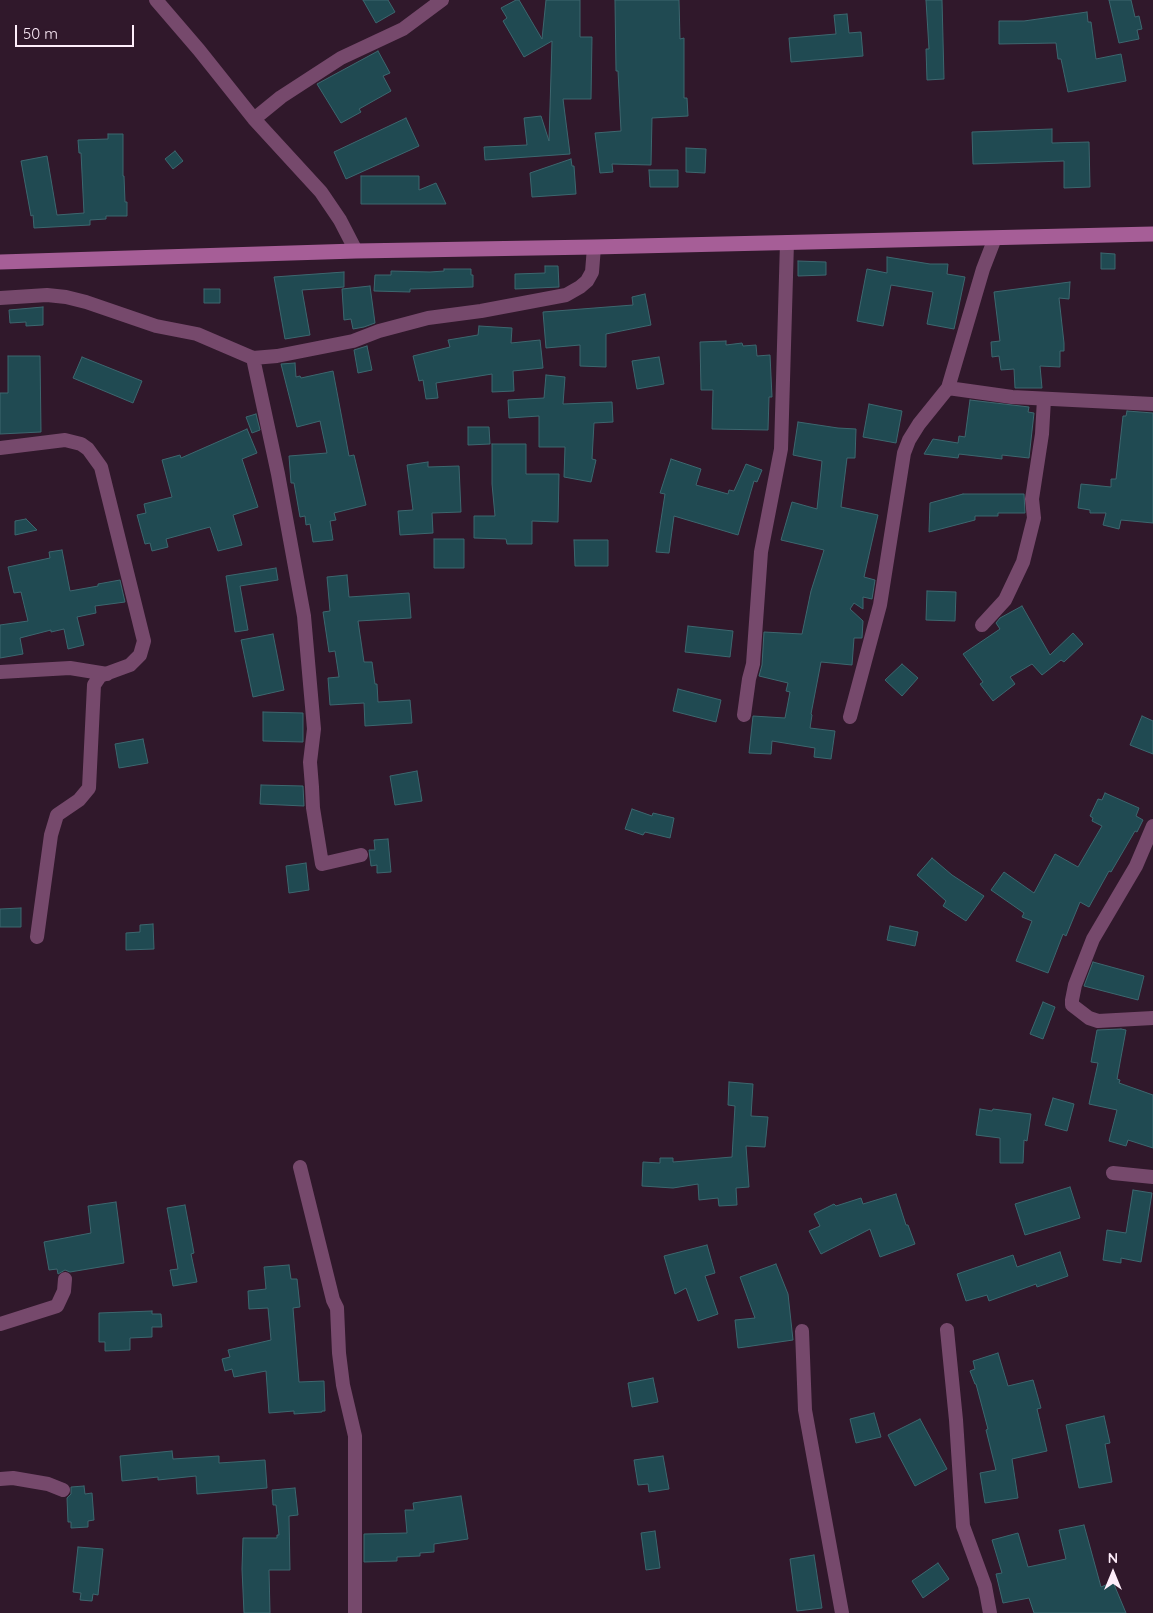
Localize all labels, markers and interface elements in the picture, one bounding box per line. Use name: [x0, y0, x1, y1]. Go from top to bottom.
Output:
scale bar: [18, 15, 136, 47]
text: 50 m: [23, 24, 58, 43]
north arrow: [1088, 1548, 1138, 1598]
text: N: [1108, 1549, 1118, 1567]

